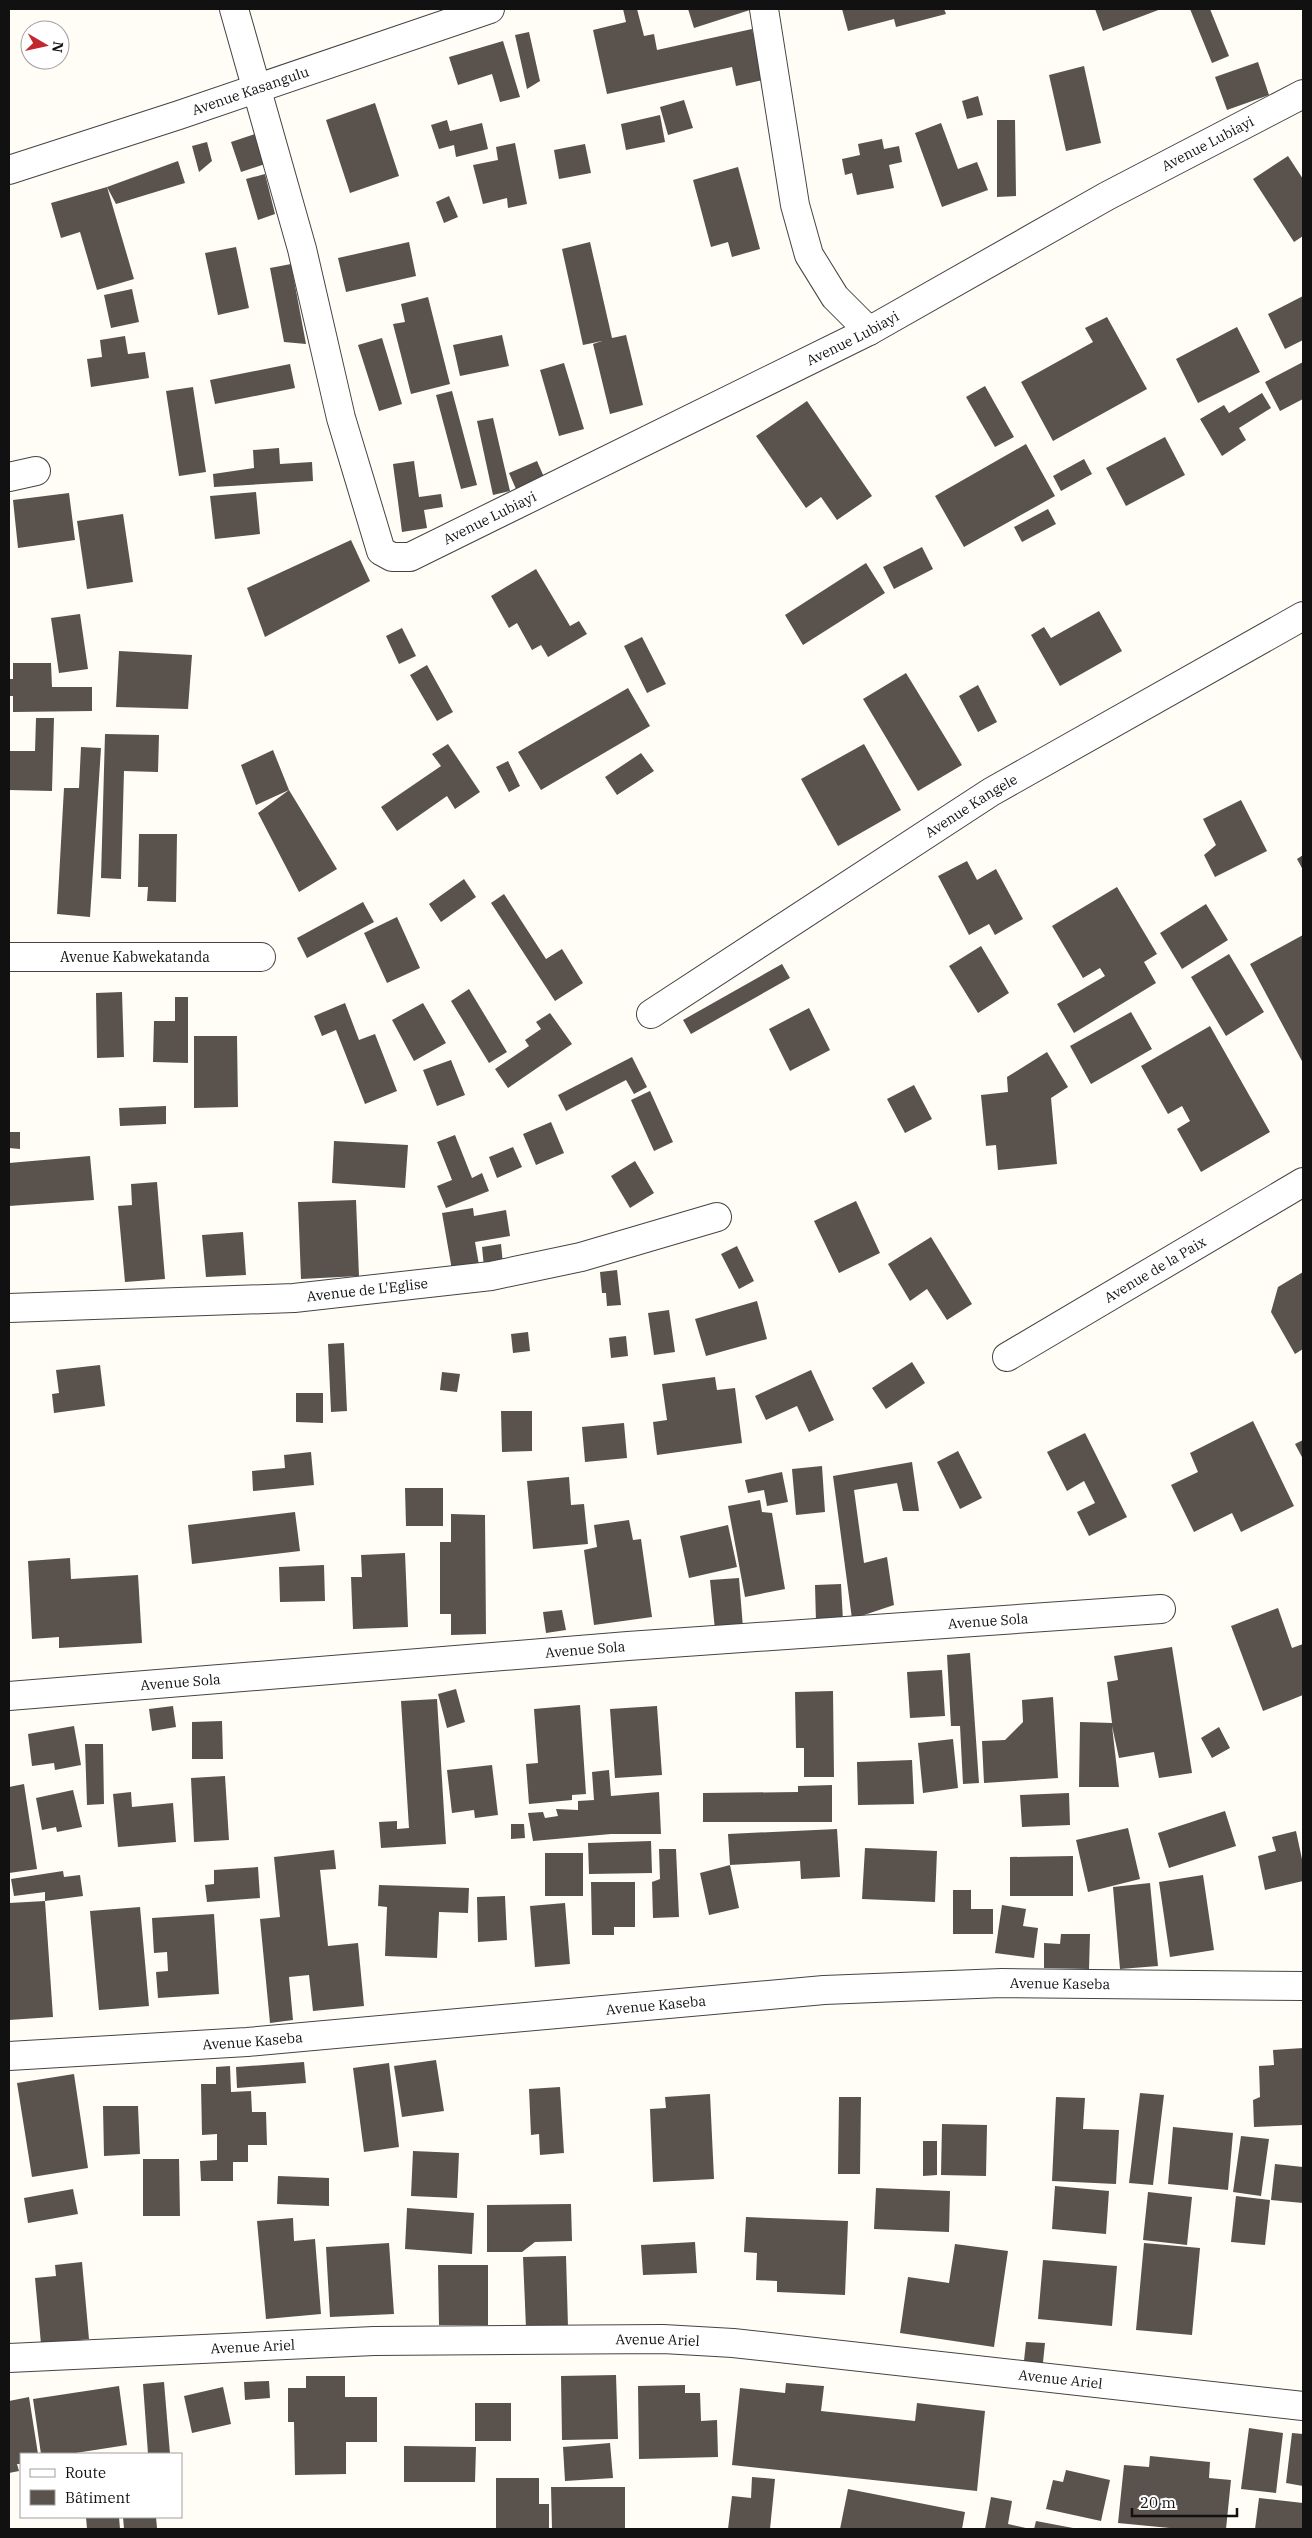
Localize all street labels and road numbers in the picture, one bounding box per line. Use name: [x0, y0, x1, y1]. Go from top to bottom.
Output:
street label: Avenue Kasangulu: [189, 62, 311, 119]
street label: Avenue Lubiayi: [1158, 112, 1257, 175]
street label: Avenue Lubiayi: [803, 307, 902, 369]
street label: Avenue Lubiayi: [440, 487, 539, 548]
street label: Avenue Kangele: [922, 770, 1020, 842]
street label: Avenue Kabwekatanda: [60, 948, 210, 966]
street label: Avenue de la Paix: [1101, 1232, 1209, 1307]
street label: Avenue de L'Eglise: [306, 1274, 429, 1306]
street label: Avenue Sola: [947, 1609, 1029, 1633]
street label: Avenue Sola: [544, 1637, 626, 1662]
street label: Avenue Sola: [140, 1670, 222, 1694]
street label: Avenue Kaseba: [1010, 1974, 1111, 1993]
street label: Avenue Kaseba: [605, 1992, 707, 2019]
street label: Avenue Kaseba: [202, 2028, 304, 2054]
street label: Avenue Ariel: [615, 2330, 700, 2350]
street label: Avenue Ariel: [210, 2336, 295, 2358]
street label: Avenue Ariel: [1018, 2366, 1103, 2393]

